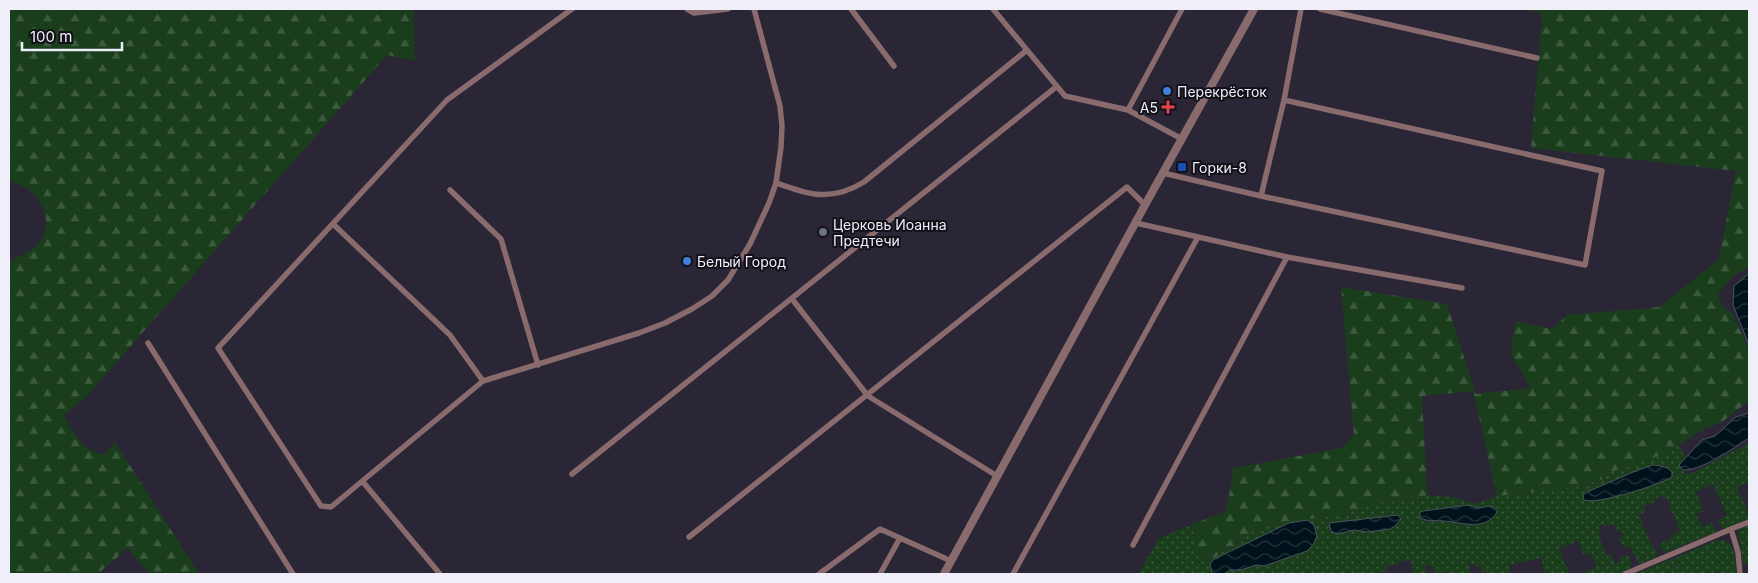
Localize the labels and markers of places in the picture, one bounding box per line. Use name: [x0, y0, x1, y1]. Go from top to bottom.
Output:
place label: Перекрёсток: [1177, 83, 1267, 100]
marker: Перекрёсток: [1161, 85, 1173, 97]
place label: А5: [1140, 99, 1158, 116]
marker: А5: [1162, 101, 1174, 113]
place label: Горки-8: [1192, 159, 1247, 176]
marker: Горки-8: [1176, 161, 1188, 173]
place label: Церковь Иоанна Предтечи: [833, 216, 947, 249]
marker: Церковь Иоанна Предтечи: [817, 226, 829, 238]
place label: Белый Город: [697, 253, 786, 270]
marker: Белый Город: [681, 255, 693, 267]

